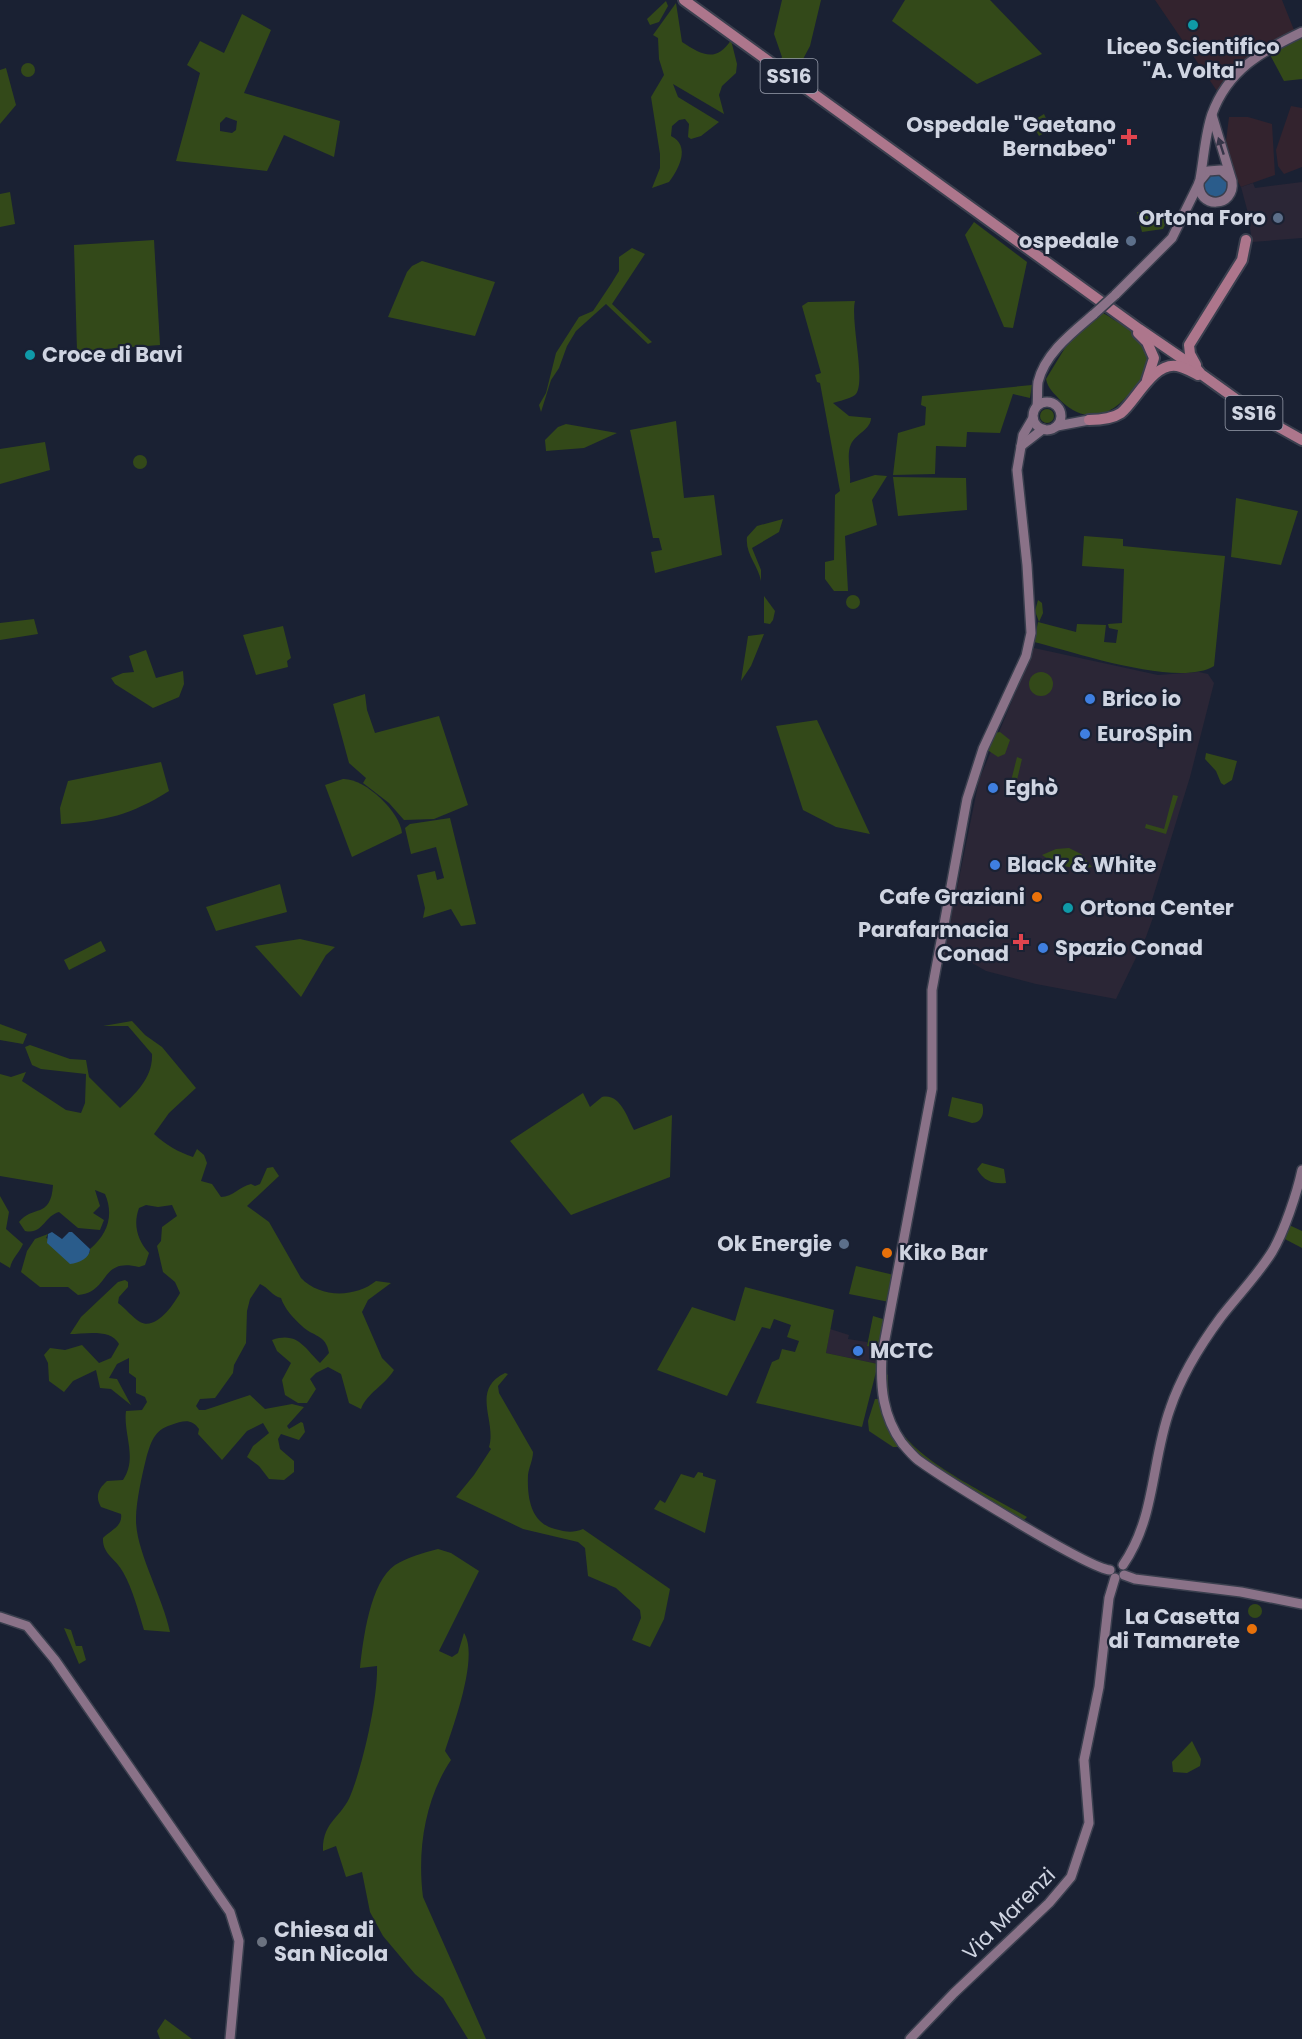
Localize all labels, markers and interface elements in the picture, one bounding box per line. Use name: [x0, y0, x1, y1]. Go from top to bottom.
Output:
marker: Liceo Scientifico "A. Volta": [1186, 18, 1200, 32]
place label: Liceo Scientifico "A. Volta": [1106, 32, 1280, 85]
road number: SS16: [760, 59, 818, 93]
place label: Ospedale "Gaetano Bernabeo": [906, 110, 1116, 163]
marker: Ospedale "Gaetano Bernabeo": [1120, 128, 1138, 146]
one-way arrow: [1216, 137, 1226, 155]
place label: Ortona Foro: [1139, 203, 1266, 232]
marker: Ortona Foro: [1271, 211, 1285, 225]
place label: ospedale: [1019, 226, 1119, 255]
marker: ospedale: [1124, 234, 1138, 248]
place label: Croce di Bavi: [42, 340, 183, 369]
marker: Croce di Bavi: [23, 348, 37, 362]
road number: SS16: [1226, 396, 1282, 430]
place label: Brico io: [1102, 684, 1181, 713]
marker: Brico io: [1083, 692, 1097, 706]
place label: EuroSpin: [1097, 719, 1192, 748]
marker: EuroSpin: [1078, 727, 1092, 741]
place label: Eghò: [1005, 773, 1058, 802]
marker: Eghò: [986, 781, 1000, 795]
place label: Black & White: [1007, 850, 1157, 879]
marker: Black & White: [988, 858, 1002, 872]
place label: Cafe Graziani: [879, 882, 1025, 911]
marker: Cafe Graziani: [1030, 890, 1044, 904]
place label: Ortona Center: [1080, 893, 1234, 922]
marker: Ortona Center: [1061, 901, 1075, 915]
place label: Parafarmacia Conad: [858, 915, 1009, 968]
place label: Spazio Conad: [1055, 933, 1203, 962]
marker: Parafarmacia Conad: [1014, 935, 1028, 949]
marker: Spazio Conad: [1036, 941, 1050, 955]
place label: Ok Energie: [717, 1229, 832, 1258]
marker: Ok Energie: [837, 1237, 851, 1251]
place label: Kiko Bar: [899, 1238, 988, 1267]
marker: Kiko Bar: [880, 1246, 894, 1260]
place label: MCTC: [870, 1336, 934, 1365]
marker: MCTC: [851, 1344, 865, 1358]
place label: La Casetta di Tamarete: [1109, 1602, 1240, 1655]
marker: La Casetta di Tamarete: [1245, 1622, 1259, 1636]
street label: Via Marenzi: [956, 1861, 1061, 1966]
place label: Chiesa di San Nicola: [274, 1915, 388, 1968]
marker: Chiesa di San Nicola: [255, 1935, 269, 1949]

